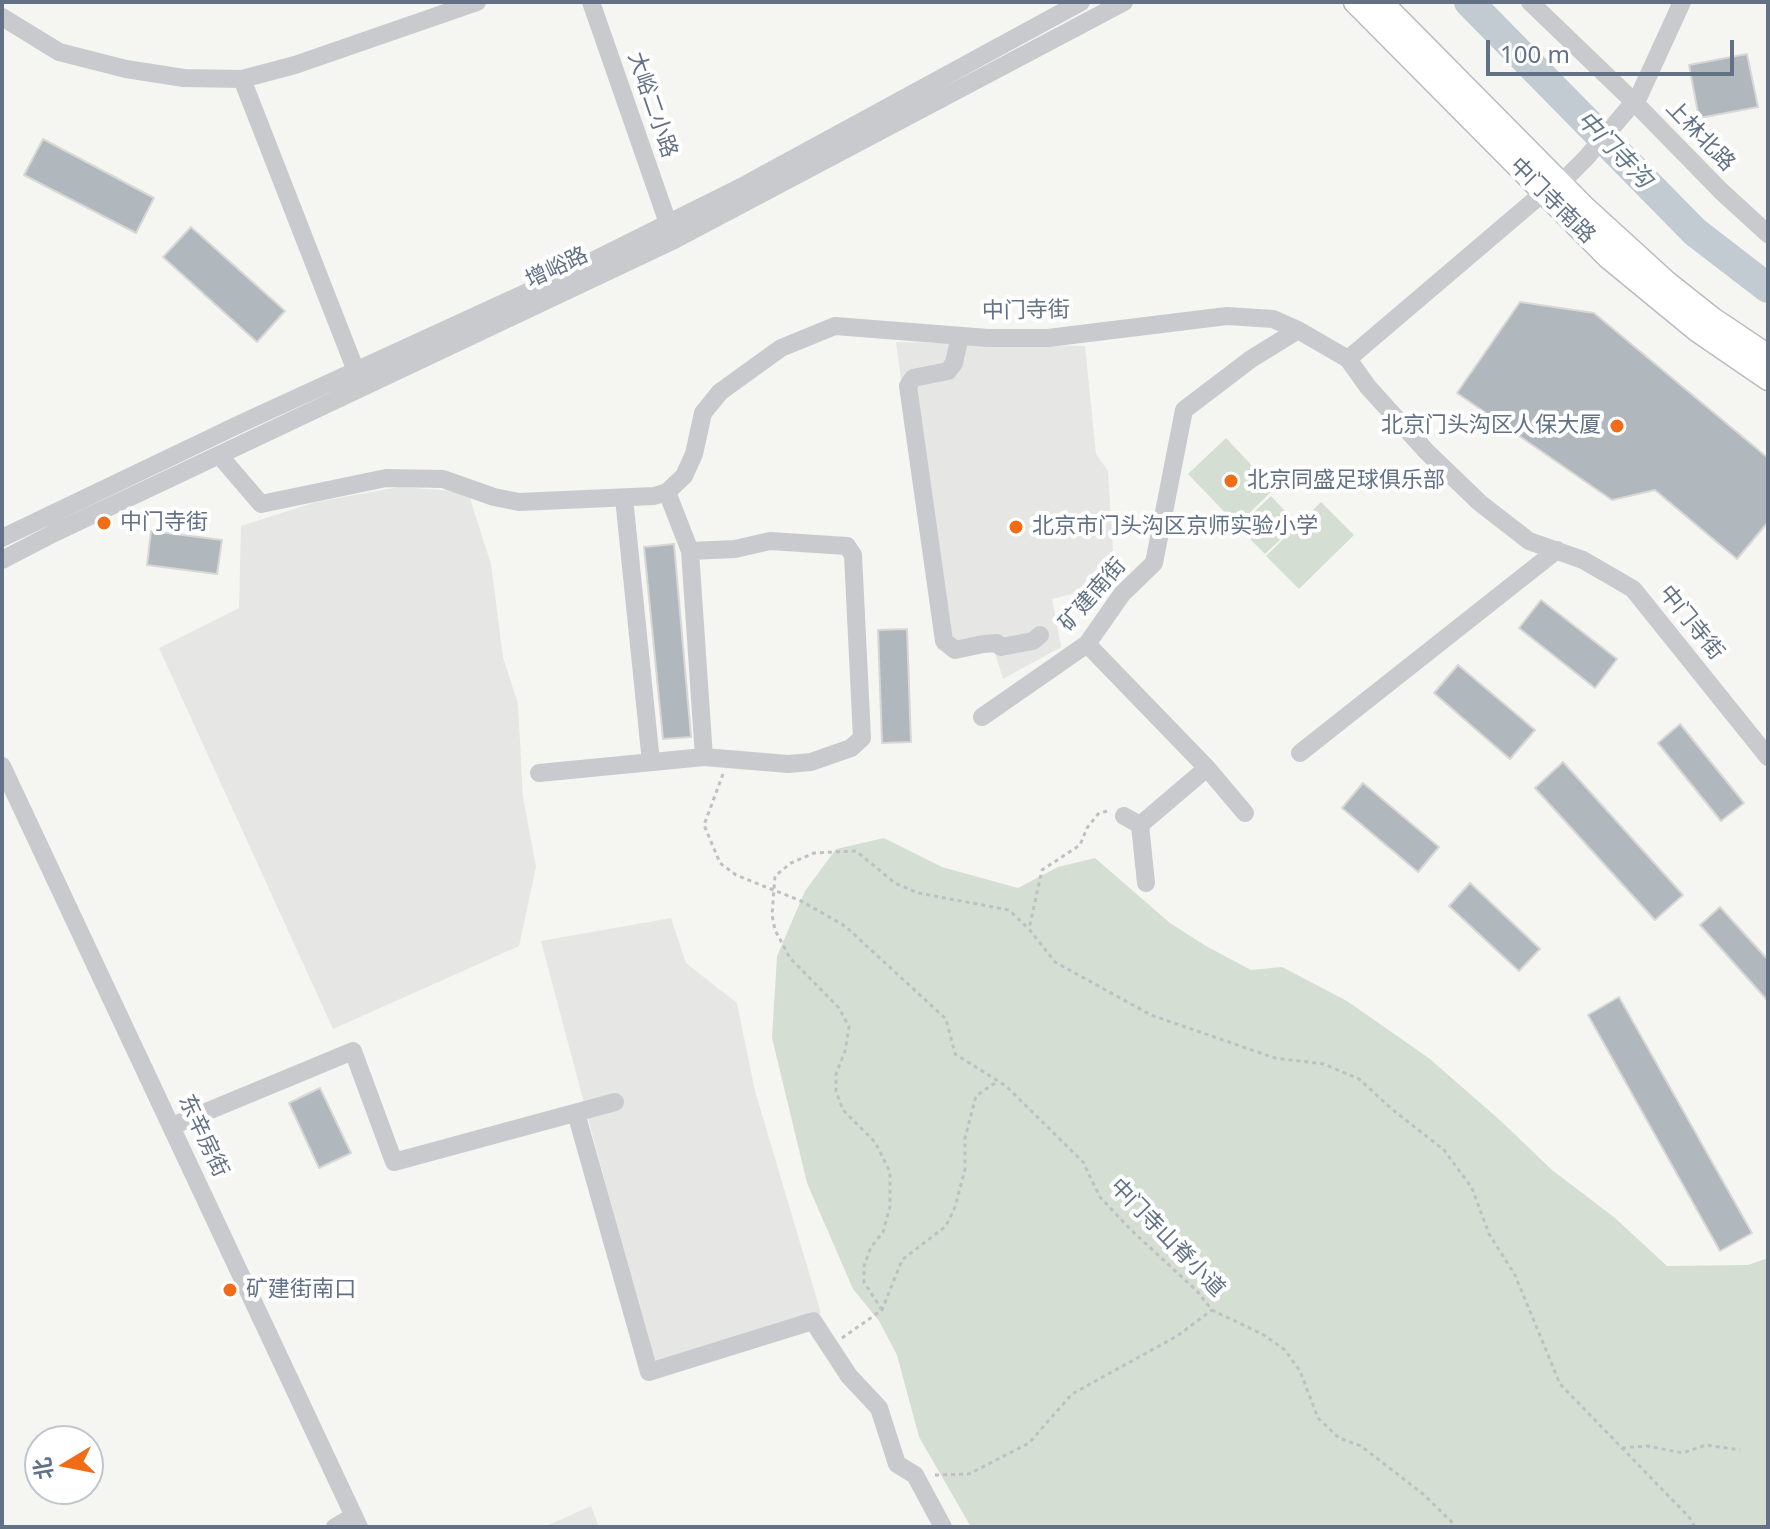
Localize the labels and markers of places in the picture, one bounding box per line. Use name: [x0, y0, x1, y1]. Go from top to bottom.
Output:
place label: 北京门头沟区人保大厦: [1381, 413, 1601, 439]
marker: 北京门头沟区人保大厦: [1608, 417, 1626, 435]
place label: 北京同盛足球俱乐部: [1247, 468, 1445, 494]
marker: 北京同盛足球俱乐部: [1222, 472, 1240, 490]
place label: 中门寺街: [120, 510, 208, 536]
marker: 中门寺街: [95, 514, 113, 532]
place label: 北京市门头沟区京师实验小学: [1032, 514, 1318, 540]
marker: 北京市门头沟区京师实验小学: [1007, 518, 1025, 536]
place label: 矿建街南口: [246, 1277, 356, 1303]
marker: 矿建街南口: [221, 1281, 239, 1299]

